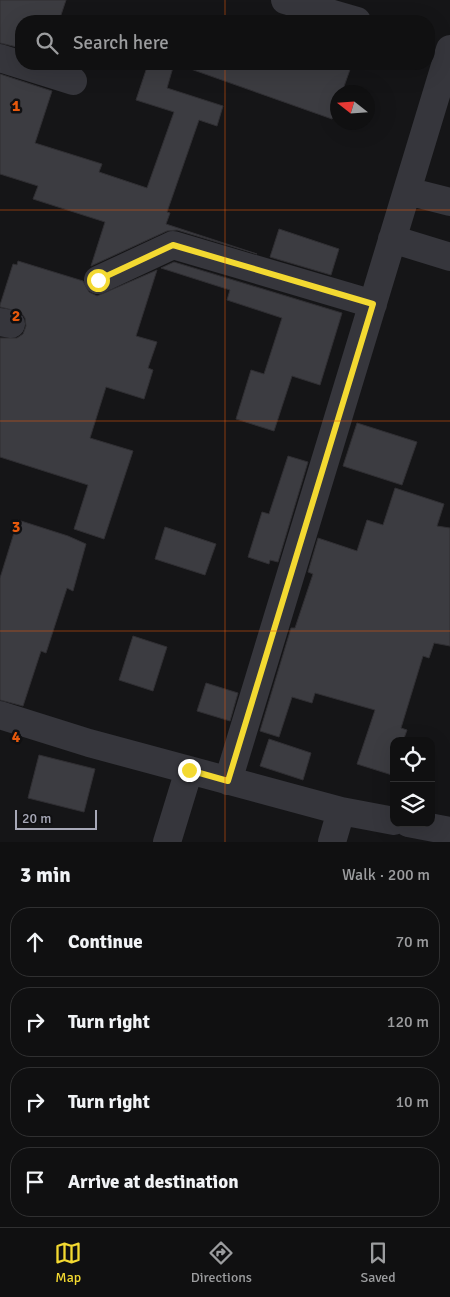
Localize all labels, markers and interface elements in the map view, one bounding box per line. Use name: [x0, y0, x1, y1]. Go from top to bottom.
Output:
search box: [15, 15, 435, 70]
icon: search: [33, 29, 61, 57]
text: Search here: [73, 31, 169, 55]
north arrow: [330, 85, 375, 130]
text: 1: [12, 96, 21, 116]
route start: [87, 269, 110, 292]
text: 2: [12, 306, 20, 326]
text: 3: [12, 517, 20, 537]
text: 4: [12, 727, 21, 747]
map controls: [390, 737, 435, 827]
button: locate: [390, 737, 435, 782]
route end: [178, 759, 201, 782]
button: layers: [390, 782, 435, 827]
scale bar: [15, 807, 98, 830]
text: 20 m: [22, 810, 51, 827]
text: 3 min: [20, 862, 71, 888]
text: Walk · 200 m: [342, 865, 430, 885]
icon: ahead: [21, 928, 49, 956]
text: Continue: [68, 930, 143, 954]
text: 70 m: [395, 932, 429, 952]
icon: right: [21, 1008, 49, 1036]
text: Turn right: [68, 1010, 150, 1034]
text: 120 m: [387, 1012, 429, 1032]
icon: right: [21, 1088, 49, 1116]
text: Turn right: [68, 1090, 150, 1114]
text: 10 m: [395, 1092, 429, 1112]
icon: arrive: [21, 1168, 49, 1196]
text: Arrive at destination: [68, 1170, 239, 1194]
tab: Map: [54, 1239, 82, 1286]
tab: Directions: [191, 1239, 252, 1286]
tab: Saved: [360, 1239, 396, 1286]

